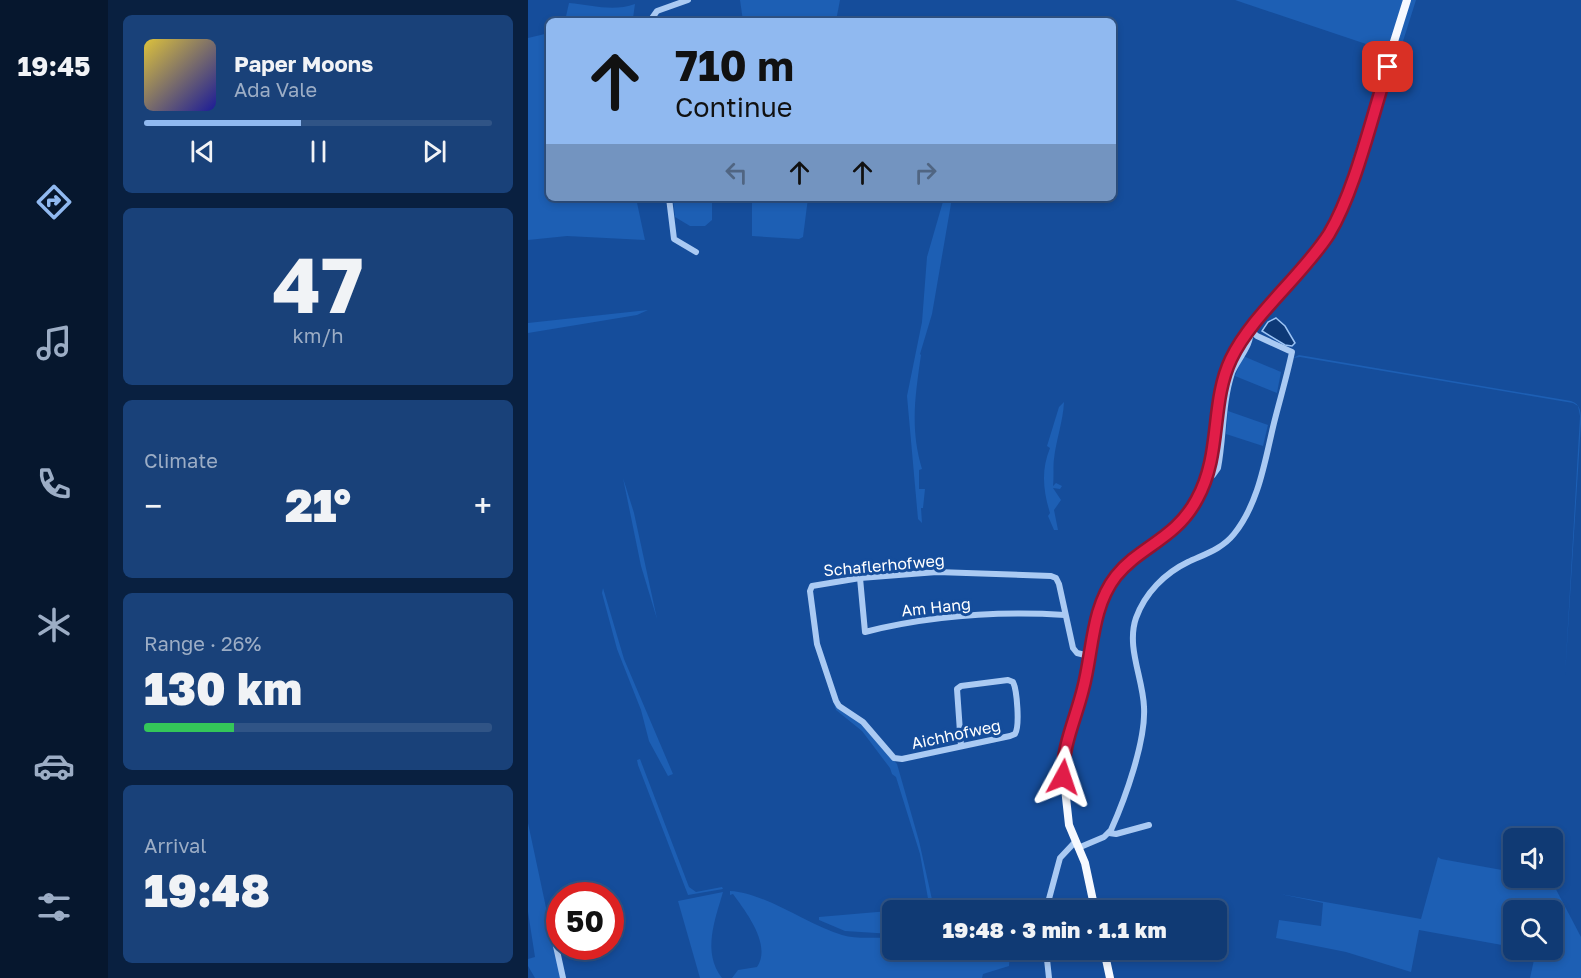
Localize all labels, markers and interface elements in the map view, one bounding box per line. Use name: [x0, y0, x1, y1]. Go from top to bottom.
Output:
text: 710 m: [675, 40, 794, 90]
pin: [1362, 41, 1413, 92]
icon: ahead: [576, 42, 654, 120]
text: 19:45: [17, 50, 91, 82]
text: Paper Moons: [234, 50, 373, 77]
icon: arrive: [1371, 50, 1404, 83]
text: Ada Vale: [234, 77, 317, 101]
text: Continue: [675, 91, 793, 123]
icon: previous: [186, 135, 219, 168]
icon: pause: [302, 135, 335, 168]
icon: next: [418, 135, 451, 168]
icon: left: [720, 156, 753, 189]
icon: ahead: [783, 156, 816, 189]
icon: ahead: [846, 156, 879, 189]
icon: right: [909, 156, 942, 189]
icon: directions: [33, 181, 75, 223]
text: 47: [272, 237, 364, 330]
icon: music: [33, 322, 75, 364]
text: km/h: [293, 323, 343, 347]
text: Climate: [144, 448, 218, 472]
icon: phone: [33, 463, 75, 505]
text: 21°: [285, 478, 351, 532]
text: −: [144, 486, 162, 525]
text: +: [474, 486, 492, 525]
street label: Schaflerhofweg: [823, 550, 945, 580]
street label: Am Hang: [900, 593, 972, 621]
icon: climate: [33, 604, 75, 646]
text: Range · 26%: [144, 631, 261, 655]
text: 130 km: [144, 661, 302, 715]
street label: Aichhofweg: [909, 715, 1003, 753]
icon: car: [33, 745, 75, 787]
position arrow: [1031, 745, 1095, 809]
map controls: [1503, 828, 1563, 960]
button: sound: [1503, 828, 1563, 888]
text: Arrival: [144, 833, 207, 857]
text: 19:48: [144, 863, 270, 917]
speed limit sign: 50: [546, 882, 624, 960]
icon: filters: [33, 886, 75, 928]
button: search: [1503, 900, 1563, 960]
text: 19:48 · 3 min · 1.1 km: [942, 916, 1167, 943]

